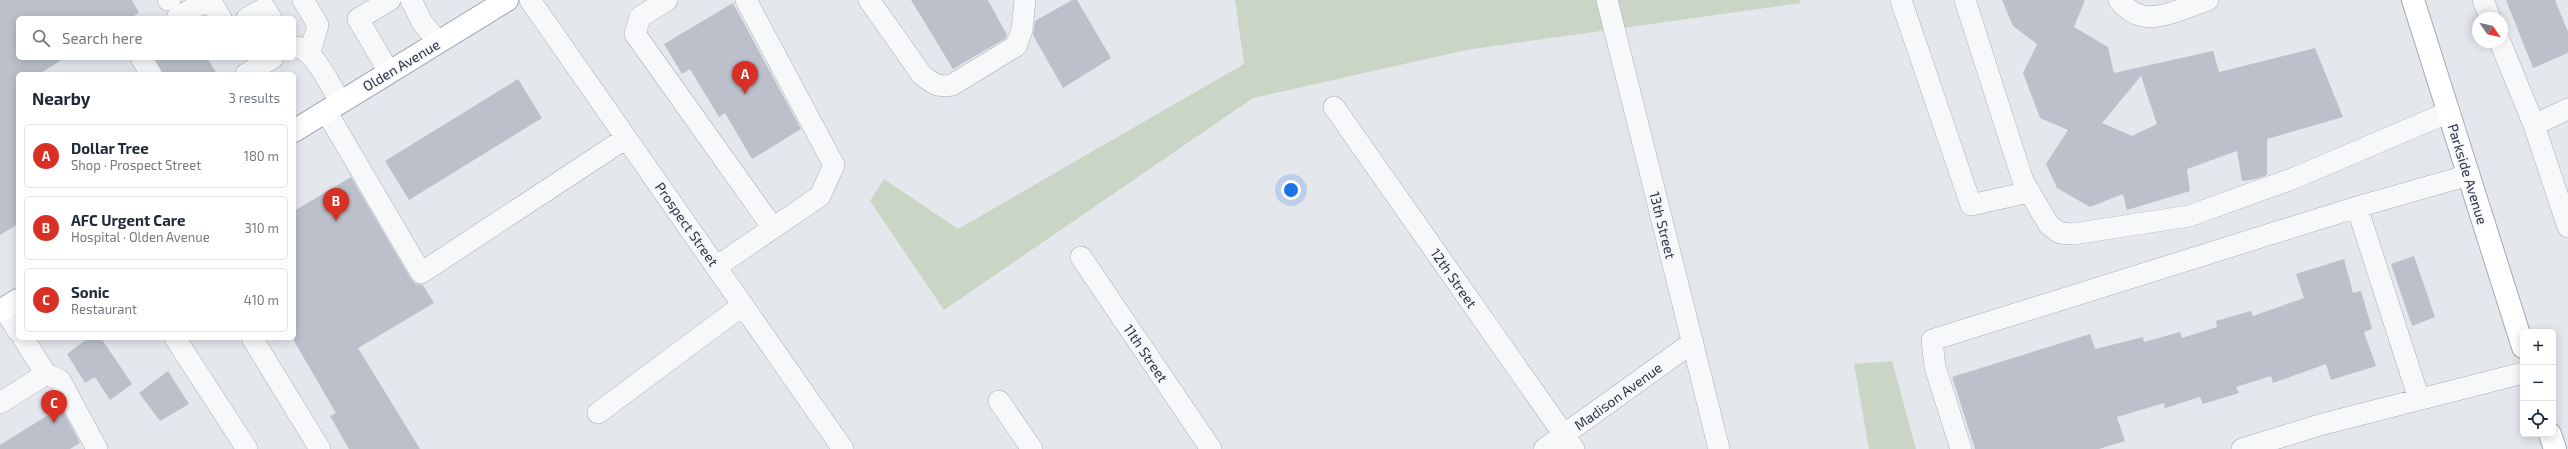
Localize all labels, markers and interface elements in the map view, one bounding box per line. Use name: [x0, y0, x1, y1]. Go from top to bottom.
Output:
north arrow: [2472, 12, 2508, 48]
search box: [16, 16, 296, 60]
icon: search: [30, 27, 52, 49]
text: Search here: [62, 29, 143, 47]
street label: Olden Avenue: [359, 35, 443, 95]
pin: A: [732, 61, 758, 94]
text: Nearby: [32, 88, 90, 108]
text: 3 results: [229, 90, 280, 106]
street label: Parkside Avenue: [2445, 122, 2491, 226]
text: Dollar Tree: [71, 139, 149, 157]
text: A: [42, 148, 50, 164]
text: 180 m: [244, 148, 279, 164]
text: Shop · Prospect Street: [71, 157, 201, 173]
street label: Prospect Street: [652, 179, 722, 269]
your location: [1281, 180, 1301, 200]
pin: B: [323, 188, 349, 221]
street label: 13th Street: [1646, 190, 1680, 260]
text: AFC Urgent Care: [71, 211, 185, 229]
text: B: [42, 220, 50, 236]
text: 310 m: [244, 220, 279, 236]
text: Hospital · Olden Avenue: [71, 229, 210, 245]
street label: 12th Street: [1427, 245, 1481, 311]
text: Sonic: [71, 283, 109, 301]
text: C: [42, 292, 50, 308]
text: 410 m: [244, 292, 279, 308]
text: Restaurant: [71, 301, 137, 317]
street label: 11th Street: [1120, 321, 1172, 385]
map controls: [2520, 329, 2556, 437]
button: +: [2520, 329, 2556, 365]
street label: Madison Avenue: [1571, 358, 1665, 434]
button: −: [2520, 365, 2556, 401]
pin: C: [41, 390, 67, 423]
button: locate: [2520, 401, 2556, 437]

